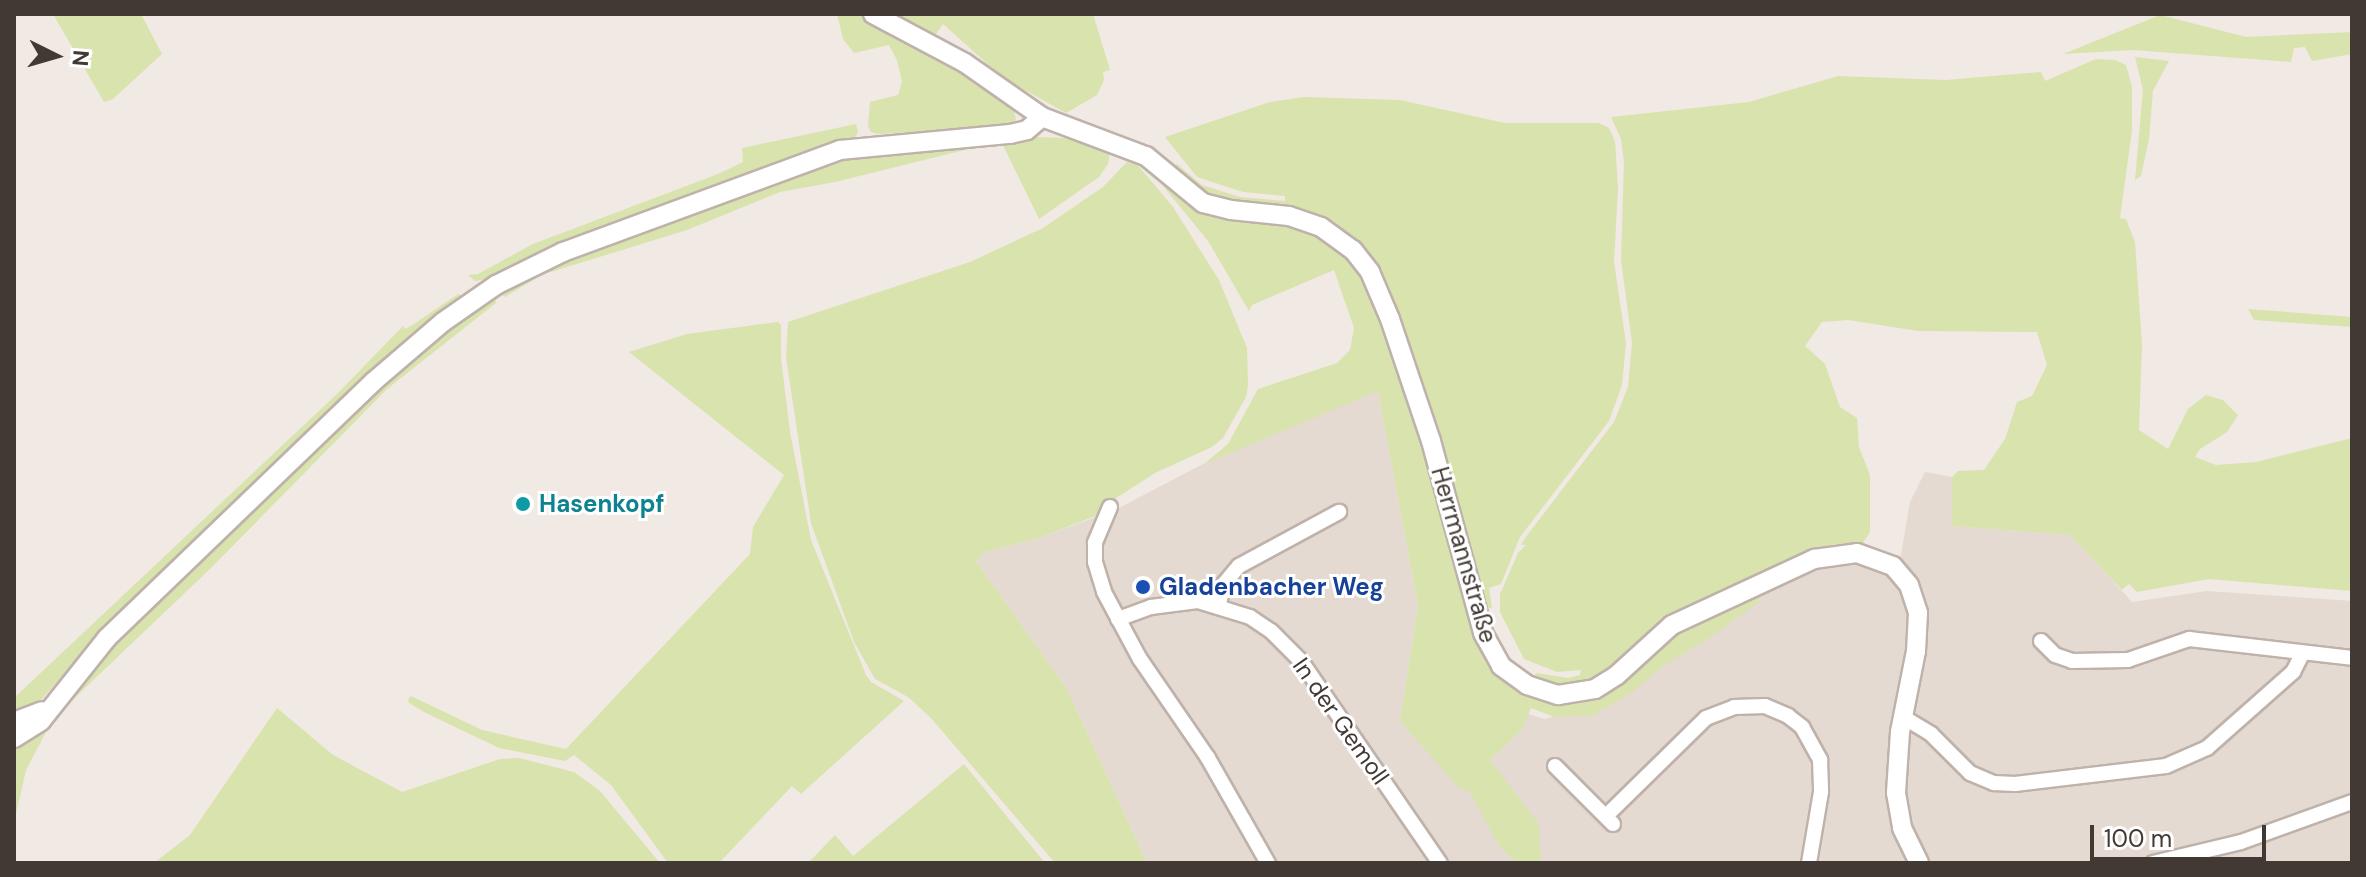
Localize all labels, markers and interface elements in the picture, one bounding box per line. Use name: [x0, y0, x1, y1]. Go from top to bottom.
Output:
north arrow: [16, 16, 96, 96]
text: N: [65, 49, 96, 67]
street label: Herrmannstraße: [1425, 464, 1503, 646]
place label: Hasenkopf: [539, 490, 664, 518]
marker: Hasenkopf: [514, 495, 532, 513]
place label: Gladenbacher Weg: [1159, 573, 1384, 601]
marker: Gladenbacher Weg: [1134, 578, 1152, 596]
street label: In der Gemoll: [1287, 652, 1395, 790]
scale bar: [2094, 809, 2270, 859]
text: 100 m: [2104, 823, 2172, 854]

